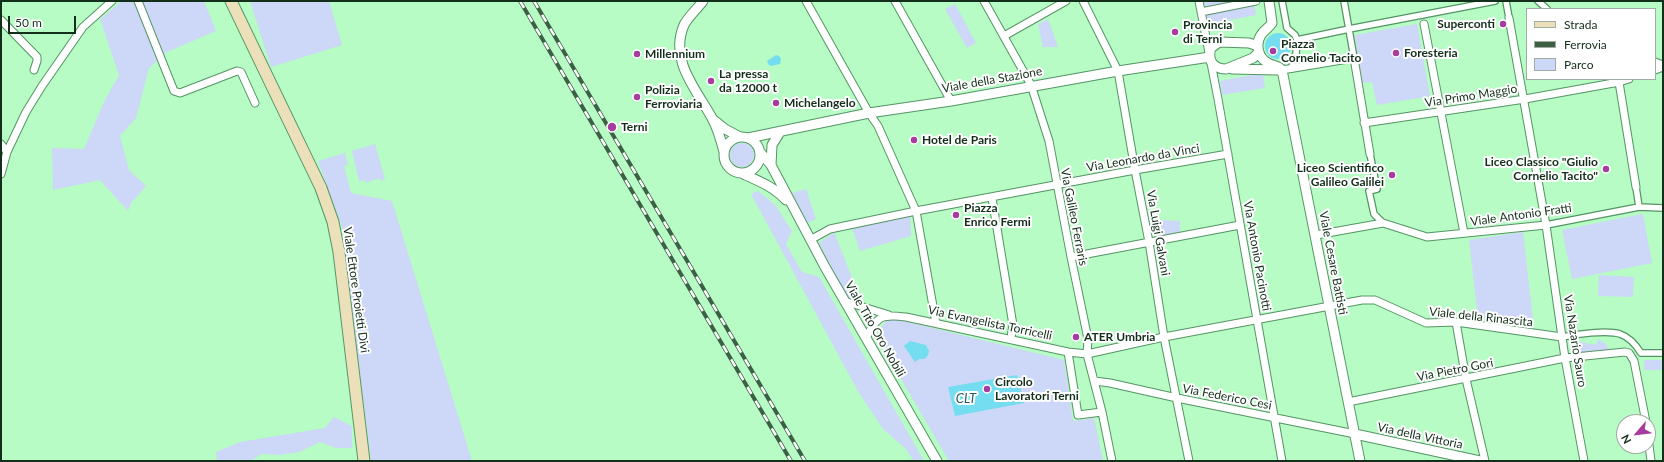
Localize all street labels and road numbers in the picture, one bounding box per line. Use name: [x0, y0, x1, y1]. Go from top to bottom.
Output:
street label: Viale della Stazione: [941, 64, 1043, 96]
street label: Via Primo Maggio: [1424, 82, 1518, 110]
street label: Via Leonardo da Vinci: [1085, 141, 1201, 175]
street label: Via Galileo Ferraris: [1057, 167, 1091, 267]
street label: Via Luigi Galvani: [1143, 189, 1173, 277]
street label: Via Antonio Pacinotti: [1240, 200, 1274, 312]
street label: Viale Antonio Fratti: [1469, 201, 1573, 229]
street label: Viale Cesare Battisti: [1316, 210, 1350, 316]
street label: Viale Ettore Proietti Divi: [340, 226, 372, 354]
street label: Viale Tito Oro Nobili: [842, 279, 908, 379]
street label: Via Nazario Sauro: [1561, 294, 1589, 388]
street label: Via Evangelista Torricelli: [927, 303, 1053, 343]
street label: Viale della Rinascita: [1429, 304, 1533, 330]
street label: Via Pietro Gori: [1416, 356, 1494, 384]
street label: Via Federico Cesi: [1181, 381, 1273, 413]
street label: Via della Vittoria: [1376, 420, 1464, 452]

